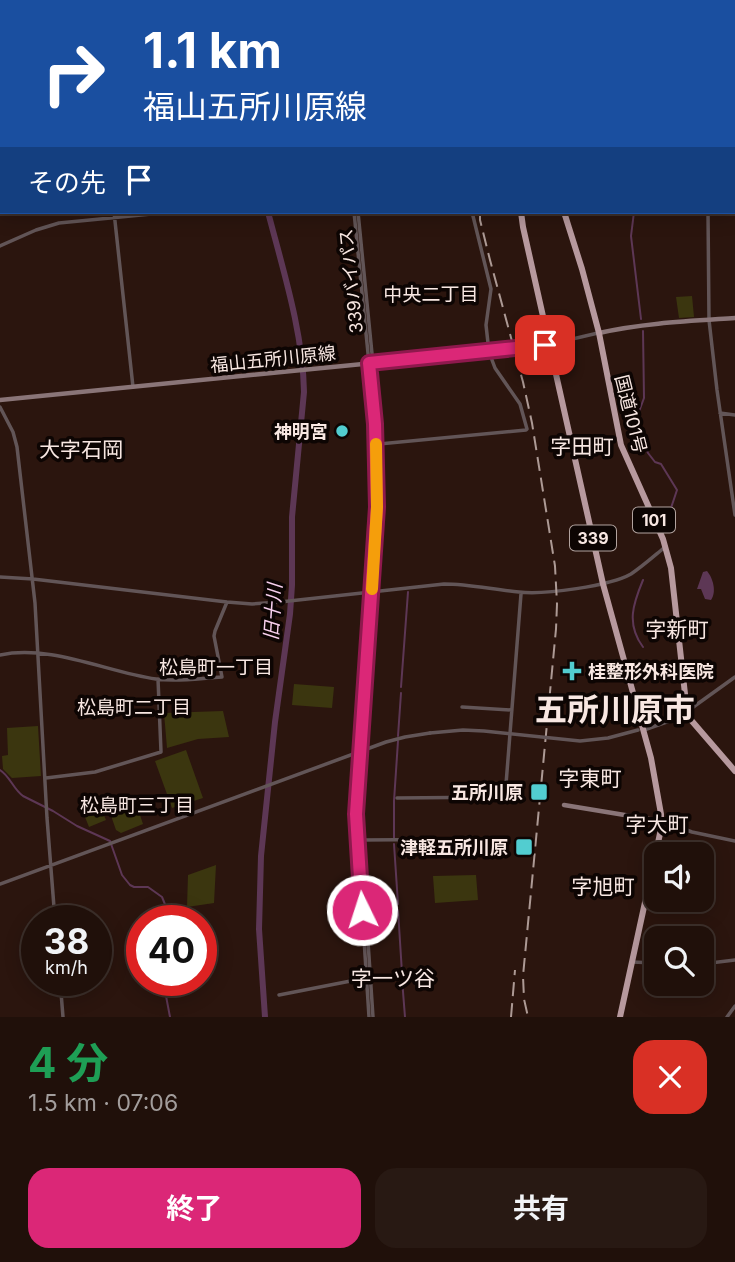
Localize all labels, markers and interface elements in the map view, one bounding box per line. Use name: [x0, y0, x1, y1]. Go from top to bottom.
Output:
text: 1.1 km: [143, 21, 282, 80]
icon: right: [28, 28, 119, 119]
text: 福山五所川原線: [143, 87, 367, 126]
icon: arrive: [120, 161, 158, 199]
text: その先: [28, 167, 106, 198]
street label: 339バイパス: [335, 228, 367, 334]
district label: 中央二丁目: [383, 283, 479, 306]
pin: [515, 315, 575, 375]
icon: arrive: [526, 326, 564, 364]
street label: 福山五所川原線: [209, 342, 337, 376]
street label: 国道101号: [611, 373, 651, 455]
place label: 神明宮: [274, 421, 328, 442]
marker: 神明宮: [334, 423, 350, 439]
district label: 字田町: [551, 434, 614, 459]
district label: 大字石岡: [39, 437, 123, 462]
road number: 101: [633, 508, 675, 533]
road number: 339: [570, 526, 616, 551]
water label: 旧十川: [260, 581, 287, 641]
district label: 字新町: [646, 617, 709, 642]
district label: 松島町一丁目: [159, 656, 273, 679]
marker: 桂整形外科医院: [562, 661, 582, 681]
place label: 桂整形外科医院: [588, 661, 714, 682]
district label: 五所川原市: [535, 690, 695, 729]
district label: 松島町二丁目: [77, 696, 191, 719]
district label: 字東町: [559, 766, 622, 791]
place label: 五所川原: [451, 782, 523, 803]
marker: 五所川原: [529, 782, 549, 802]
district label: 松島町三丁目: [80, 794, 194, 817]
district label: 字大町: [626, 812, 689, 837]
place label: 津軽五所川原: [400, 837, 508, 858]
marker: 津軽五所川原: [514, 837, 534, 857]
map controls: [644, 842, 714, 996]
button: sound: [644, 842, 714, 912]
position arrow: [325, 873, 399, 947]
district label: 字旭町: [572, 874, 635, 899]
speed limit sign: 40: [126, 905, 217, 996]
text: 38: [44, 920, 89, 962]
button: search: [644, 926, 714, 996]
text: km/h: [45, 957, 88, 978]
district label: 字一ツ谷: [351, 966, 435, 991]
text: 4 分: [28, 1037, 108, 1088]
button: close: [633, 1040, 707, 1114]
text: 1.5 km · 07:06: [28, 1089, 178, 1117]
button: 終了: [28, 1168, 361, 1248]
button: 共有: [375, 1168, 707, 1248]

